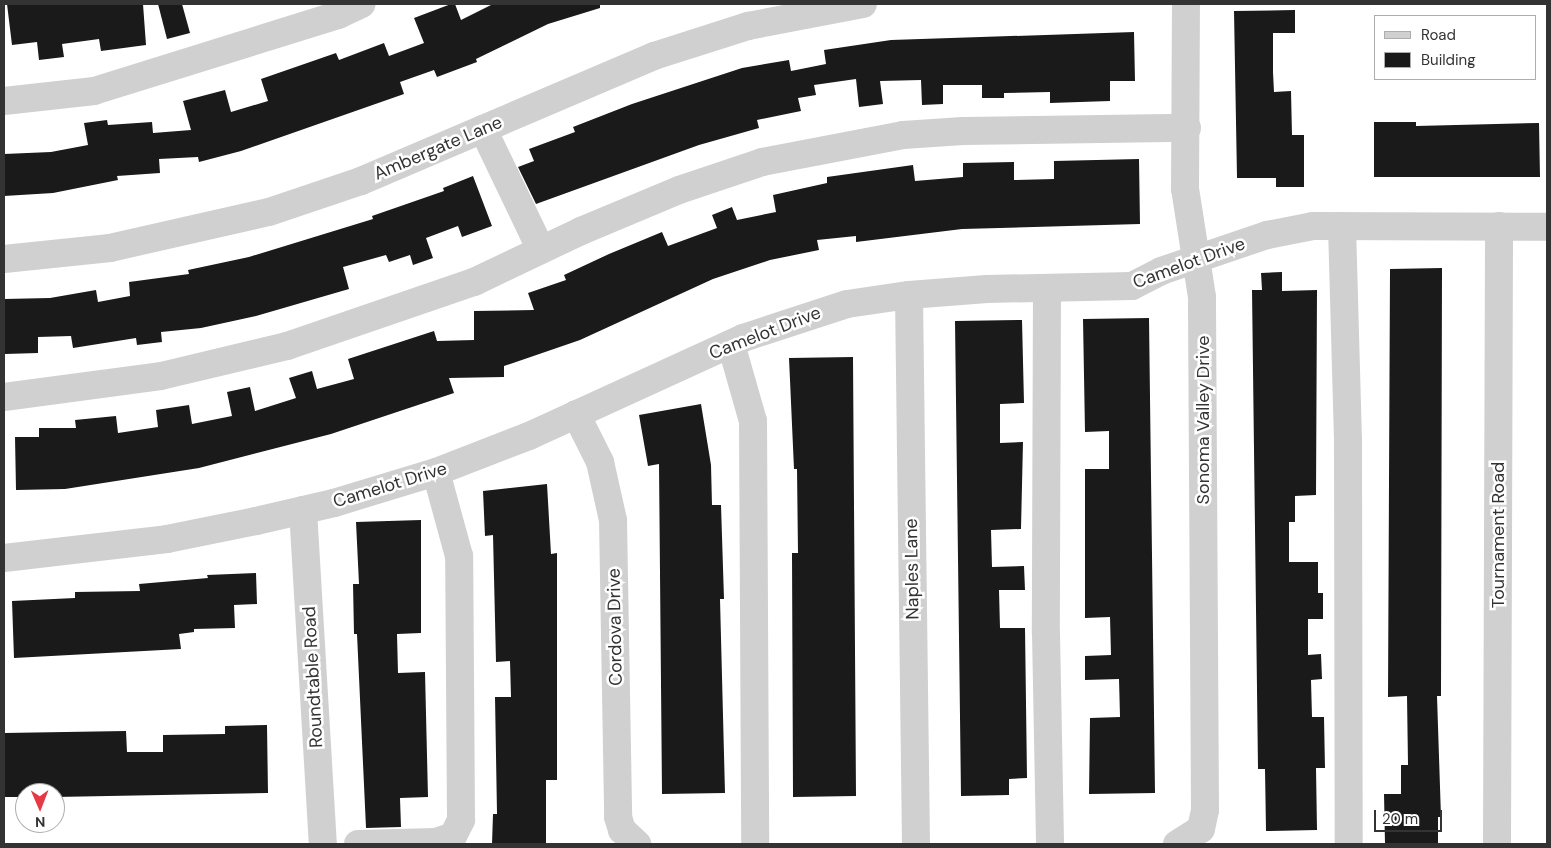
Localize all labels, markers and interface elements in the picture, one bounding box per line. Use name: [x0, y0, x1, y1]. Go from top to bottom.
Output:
legend: [1374, 15, 1536, 80]
text: Road: [1421, 25, 1456, 45]
text: Building: [1421, 50, 1476, 70]
street label: Ambergate Lane: [371, 111, 505, 185]
street label: Camelot Drive: [1130, 233, 1248, 293]
street label: Camelot Drive: [706, 302, 824, 364]
street label: Sonoma Valley Drive: [1192, 336, 1214, 504]
street label: Camelot Drive: [331, 457, 449, 513]
street label: Tournament Road: [1487, 462, 1509, 608]
street label: Naples Lane: [900, 518, 924, 620]
street label: Cordova Drive: [603, 568, 627, 686]
street label: Roundtable Road: [299, 606, 327, 748]
north arrow: [15, 783, 65, 833]
scale bar: [1376, 800, 1444, 832]
text: 20 m: [1382, 809, 1418, 829]
text: N: [35, 813, 46, 831]

